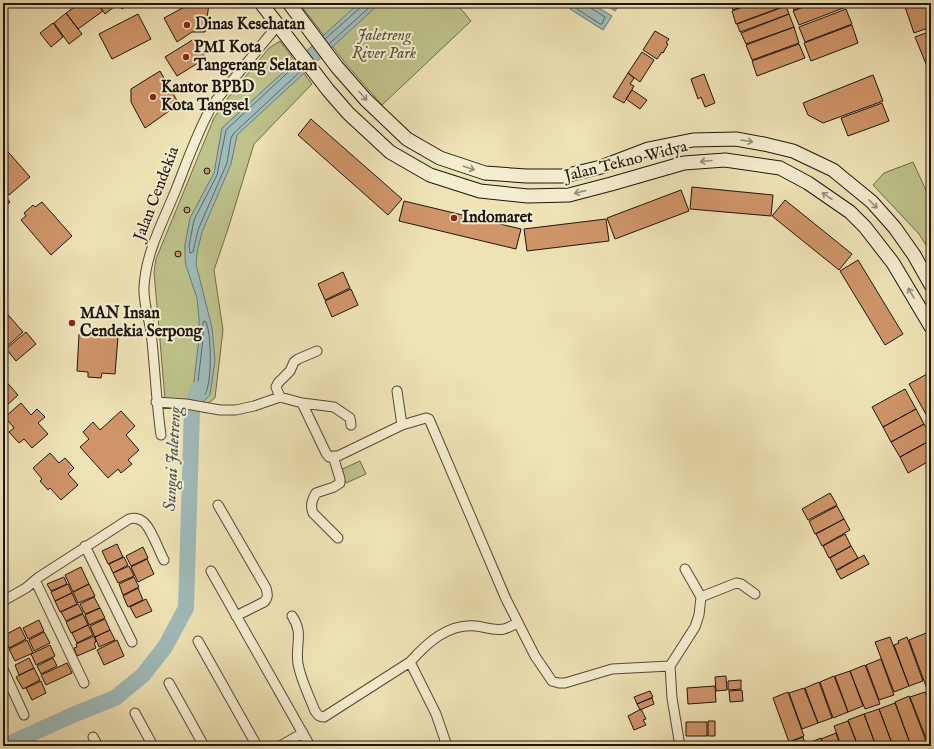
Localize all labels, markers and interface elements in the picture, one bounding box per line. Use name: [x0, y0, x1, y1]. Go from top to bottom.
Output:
place label: Dinas Kesehatan: [195, 15, 305, 35]
marker: Dinas Kesehatan: [182, 20, 192, 30]
park label: Jaletreng River Park: [352, 26, 417, 64]
place label: PMI Kota Tangerang Selatan: [193, 38, 318, 76]
marker: PMI Kota Tangerang Selatan: [181, 52, 191, 62]
place label: Kantor BPBD Kota Tangsel: [161, 78, 255, 116]
one-way arrow: [358, 91, 368, 101]
marker: Kantor BPBD Kota Tangsel: [148, 92, 158, 102]
street label: Jalan Tekno Widya: [561, 137, 689, 187]
one-way arrow: [740, 137, 753, 145]
street label: Jalan Cendekia: [129, 144, 184, 246]
one-way arrow: [700, 158, 713, 165]
one-way arrow: [463, 164, 475, 172]
one-way arrow: [574, 189, 587, 196]
one-way arrow: [822, 192, 833, 200]
one-way arrow: [868, 199, 878, 209]
place label: Indomaret: [462, 208, 533, 228]
marker: Indomaret: [449, 213, 459, 223]
one-way arrow: [907, 287, 915, 299]
place label: MAN Insan Cendekia Serpong: [80, 304, 204, 342]
marker: MAN Insan Cendekia Serpong: [67, 318, 77, 328]
water label: Sungai Jaletreng: [160, 405, 186, 512]

